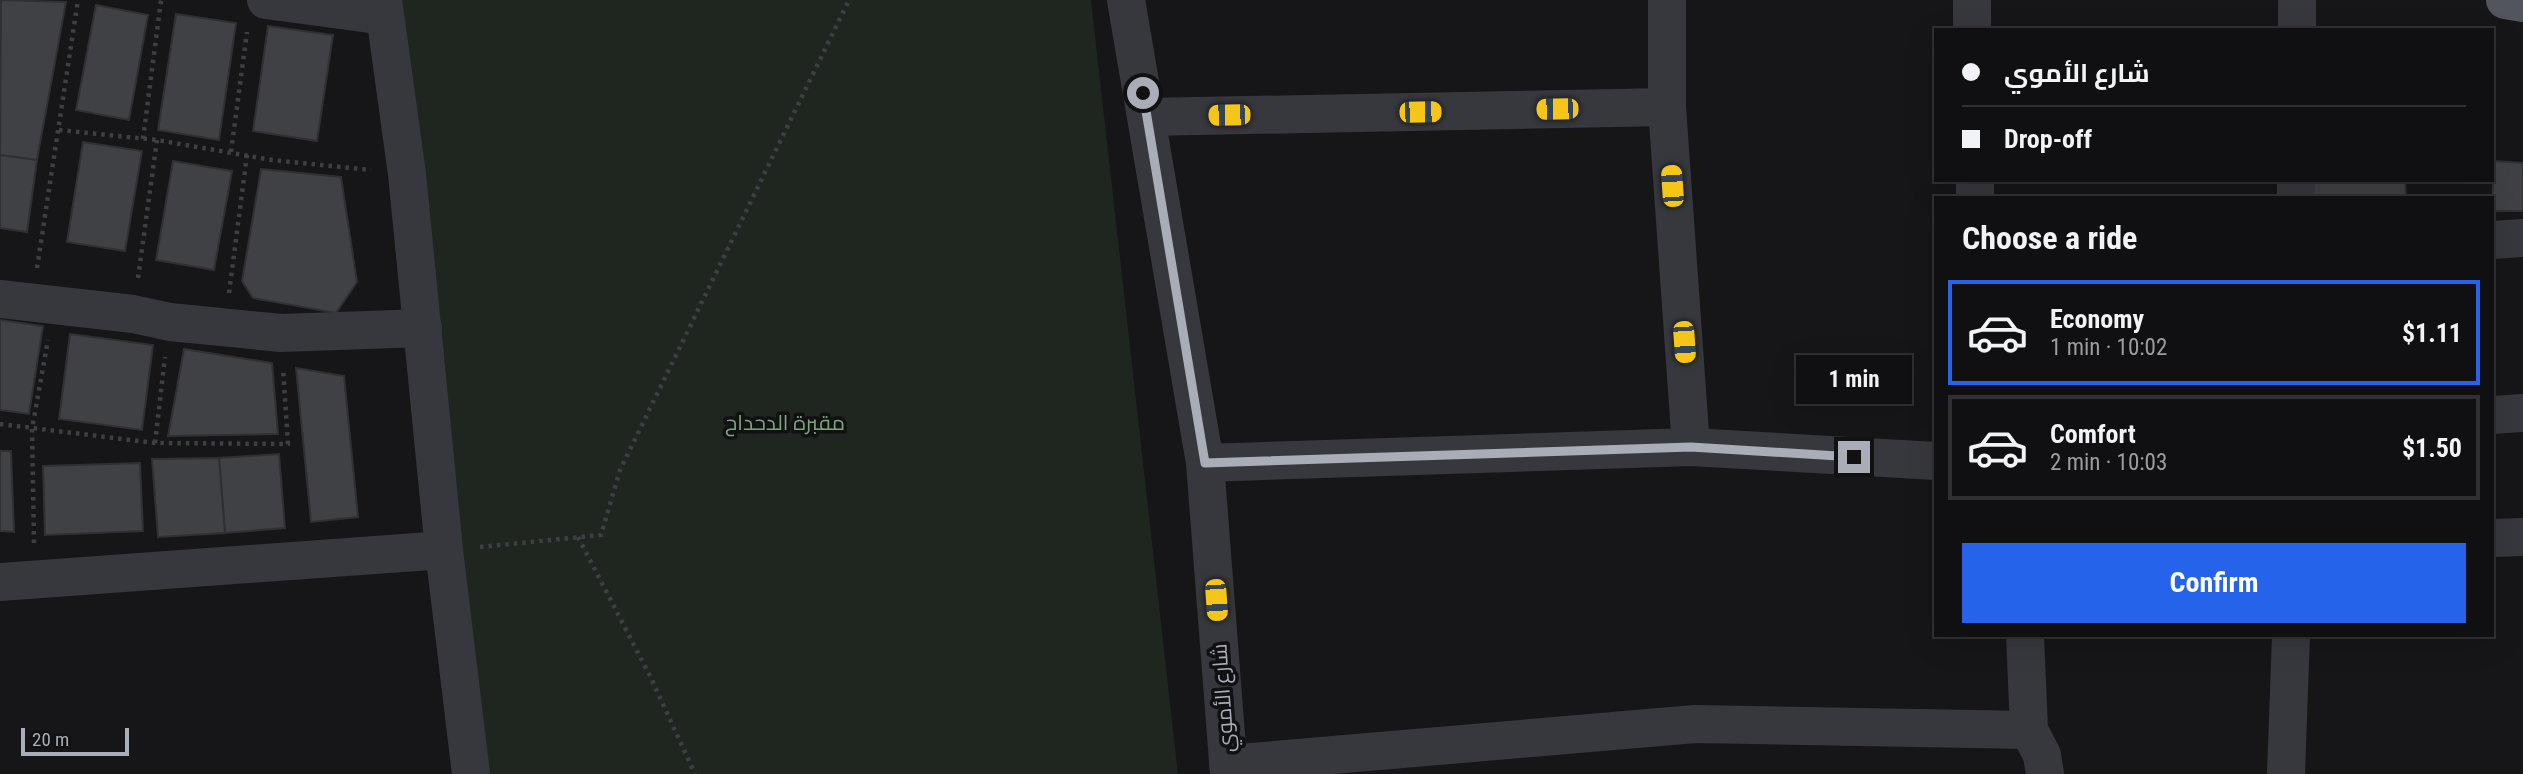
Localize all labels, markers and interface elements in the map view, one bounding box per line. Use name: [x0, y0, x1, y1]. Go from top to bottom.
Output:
text: شارع الأموي: [2004, 58, 2150, 88]
route start: [1127, 77, 1159, 109]
car: [1536, 98, 1579, 120]
car: [1399, 101, 1442, 123]
car: [1208, 104, 1251, 126]
text: Drop-off: [2004, 124, 2092, 154]
car: [1661, 164, 1684, 208]
text: Choose a ride: [1962, 219, 2137, 257]
icon: car: [1966, 301, 2029, 364]
text: Economy: [2050, 304, 2144, 334]
text: $1.11: [2402, 318, 2462, 348]
car: [1673, 320, 1696, 364]
text: 1 min · 10:02: [2050, 334, 2167, 361]
callout: 1 min: [1796, 356, 1912, 405]
text: 1 min: [1828, 366, 1880, 393]
park label: مقبرة الدحداح: [725, 411, 845, 437]
icon: car: [1966, 416, 2029, 479]
text: Comfort: [2050, 419, 2136, 449]
text: $1.50: [2402, 433, 2462, 463]
route end: [1838, 441, 1870, 473]
text: 2 min · 10:03: [2050, 449, 2167, 476]
button: Confirm: [1962, 543, 2466, 623]
car: [1205, 578, 1228, 622]
street label: شارع الأموي: [1207, 642, 1243, 753]
scale bar: [21, 725, 130, 757]
text: 20 m: [32, 728, 69, 751]

